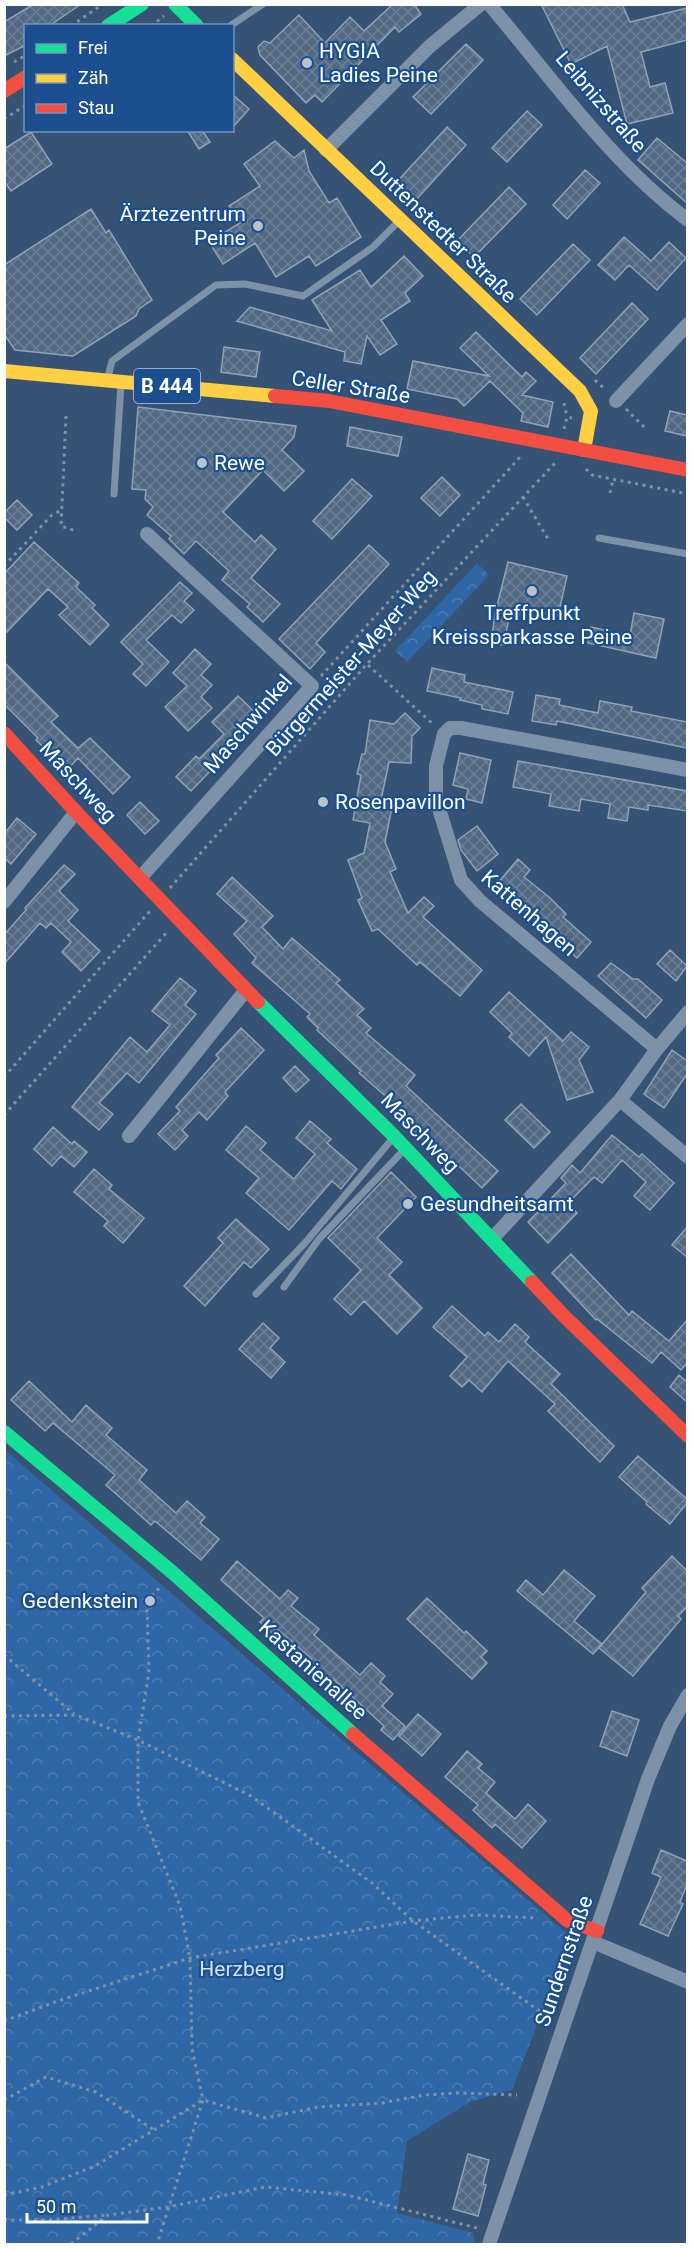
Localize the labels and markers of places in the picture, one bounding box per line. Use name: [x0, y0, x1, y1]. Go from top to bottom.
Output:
place label: HYGIA Ladies Peine: [319, 39, 438, 87]
marker: HYGIA Ladies Peine: [300, 56, 314, 70]
place label: Ärztezentrum Peine: [120, 202, 246, 250]
marker: Ärztezentrum Peine: [251, 219, 265, 233]
place label: Rewe: [214, 451, 265, 475]
marker: Rewe: [195, 456, 209, 470]
marker: Treffpunkt Kreissparkasse Peine: [525, 584, 539, 598]
place label: Treffpunkt Kreissparkasse Peine: [432, 601, 632, 649]
place label: Rosenpavillon: [335, 790, 466, 814]
marker: Rosenpavillon: [316, 795, 330, 809]
place label: Gesundheitsamt: [420, 1192, 574, 1216]
marker: Gesundheitsamt: [401, 1197, 415, 1211]
place label: Gedenkstein: [22, 1589, 138, 1613]
marker: Gedenkstein: [143, 1594, 157, 1608]

